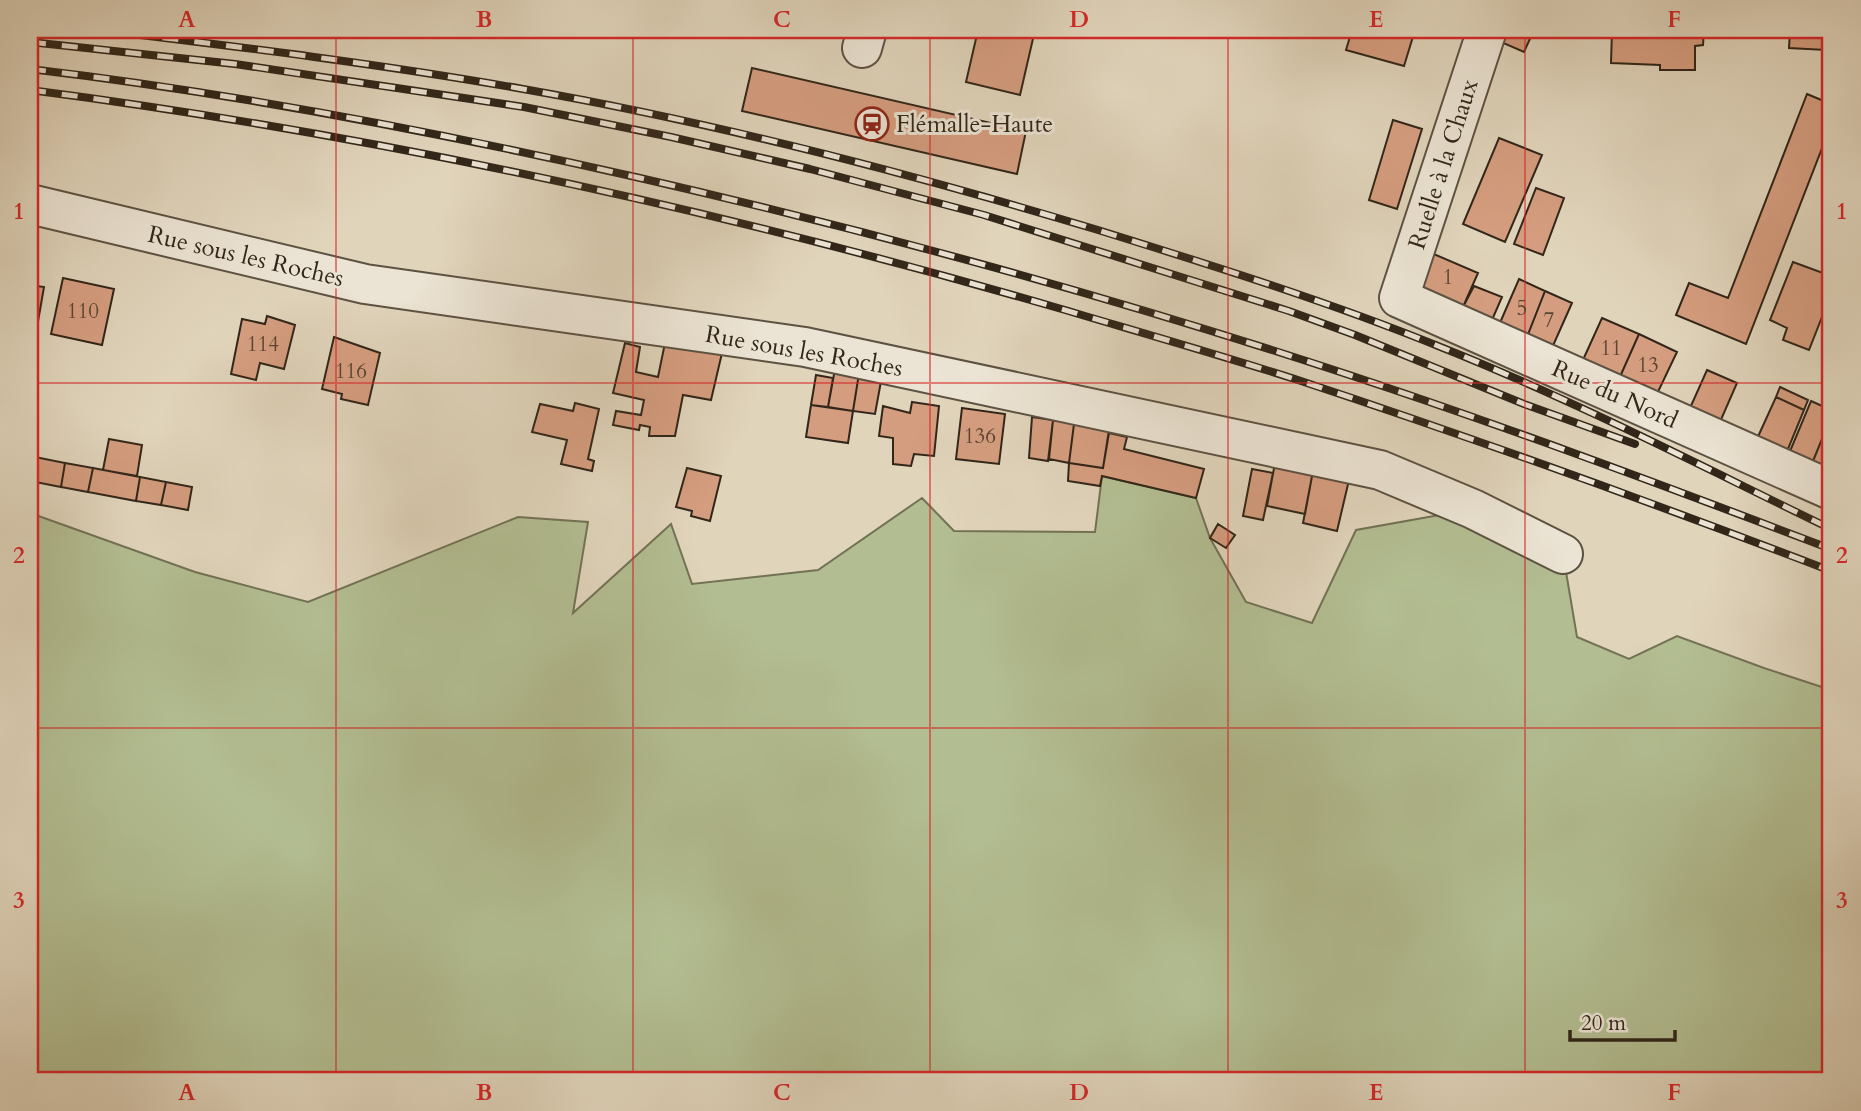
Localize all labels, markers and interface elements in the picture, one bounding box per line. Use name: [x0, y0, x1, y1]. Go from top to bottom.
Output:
text: A: [178, 4, 196, 35]
text: B: [476, 4, 492, 35]
text: C: [773, 4, 791, 35]
text: D: [1069, 4, 1089, 35]
text: E: [1369, 4, 1383, 35]
text: F: [1667, 4, 1681, 35]
street label: Ruelle à la Chaux: [1400, 75, 1487, 253]
station icon: Flémalle-Haute: [853, 105, 891, 143]
place label: Flémalle-Haute: [896, 108, 1053, 141]
text: 1: [13, 196, 25, 227]
text: 1: [1836, 196, 1848, 227]
street label: Rue sous les Roches: [145, 218, 347, 295]
house number: 1: [1443, 263, 1453, 292]
house number: 5: [1517, 294, 1527, 323]
house number: 110: [67, 297, 99, 326]
house number: 7: [1544, 306, 1555, 335]
street label: Rue sous les Roches: [703, 318, 905, 385]
house number: 114: [247, 330, 279, 359]
house number: 11: [1600, 334, 1622, 363]
house number: 13: [1637, 351, 1659, 380]
street label: Rue du Nord: [1547, 352, 1683, 437]
house number: 116: [335, 357, 367, 386]
house number: 136: [964, 422, 996, 451]
text: 2: [13, 540, 25, 571]
text: 2: [1836, 540, 1848, 571]
text: 3: [13, 885, 25, 916]
text: 3: [1836, 885, 1848, 916]
scale bar: [1570, 999, 1675, 1043]
text: 20 m: [1581, 1009, 1626, 1038]
text: A: [178, 1077, 196, 1108]
text: B: [476, 1077, 492, 1108]
text: C: [773, 1077, 791, 1108]
text: D: [1069, 1077, 1089, 1108]
text: E: [1369, 1077, 1383, 1108]
text: F: [1667, 1077, 1681, 1108]

